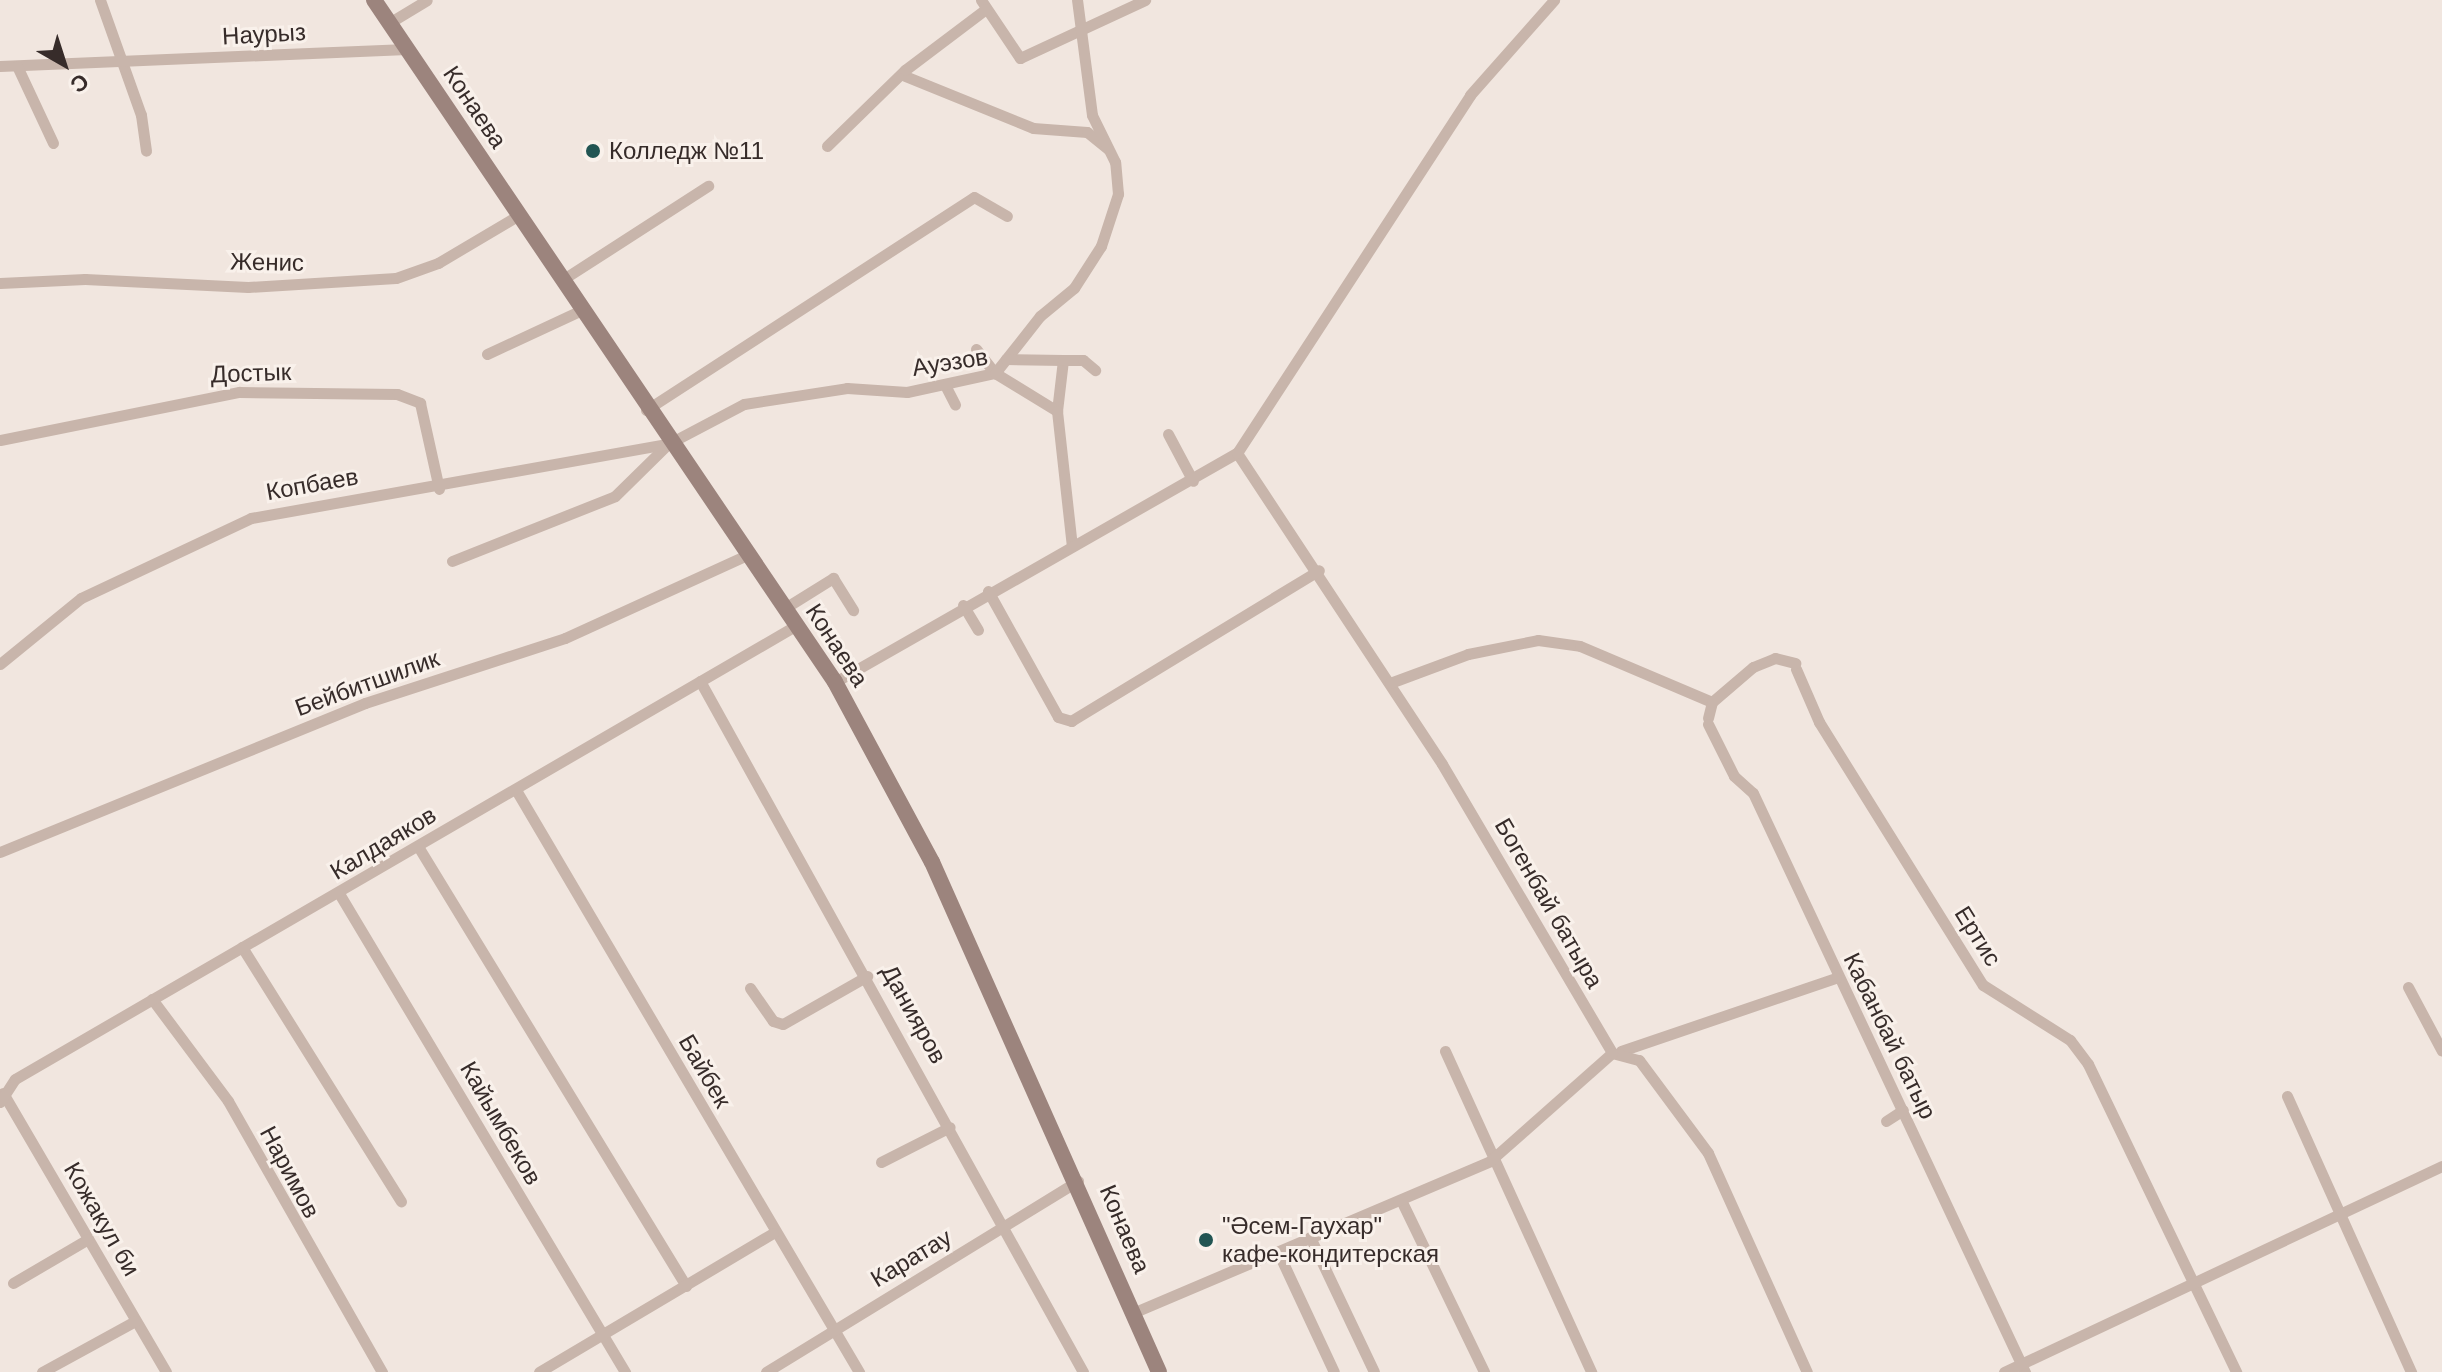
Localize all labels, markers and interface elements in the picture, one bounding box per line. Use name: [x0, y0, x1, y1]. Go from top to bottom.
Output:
street label: Наурыз: [221, 17, 307, 51]
north arrow: [24, 24, 104, 104]
street label: Конаева: [437, 60, 513, 154]
text: С: [65, 68, 93, 98]
place label: Колледж №11: [609, 137, 764, 165]
marker: Колледж №11: [584, 142, 602, 160]
street label: Женис: [230, 247, 304, 277]
street label: Ауэзов: [910, 342, 990, 382]
street label: Достык: [210, 357, 292, 389]
street label: Копбаев: [264, 462, 360, 506]
street label: Конаева: [800, 598, 874, 692]
street label: Бейбитшилик: [291, 644, 443, 722]
street label: Калдаяков: [325, 800, 441, 886]
street label: Богенбай батыра: [1489, 813, 1609, 993]
street label: Ертис: [1949, 901, 2007, 971]
street label: Кабанбай батыр: [1837, 948, 1943, 1124]
street label: Данияров: [875, 959, 953, 1069]
street label: Байбек: [673, 1029, 737, 1113]
street label: Кайымбеков: [454, 1056, 548, 1190]
street label: Наримов: [254, 1121, 326, 1223]
street label: Кожакул би: [58, 1157, 146, 1281]
street label: Конаева: [1094, 1181, 1156, 1277]
place label: "Әсем-Гаухар" кафе-кондитерская: [1222, 1212, 1439, 1268]
street label: Каратау: [865, 1223, 957, 1293]
marker: "Әсем-Гаухар" кафе-кондитерская: [1197, 1231, 1215, 1249]

